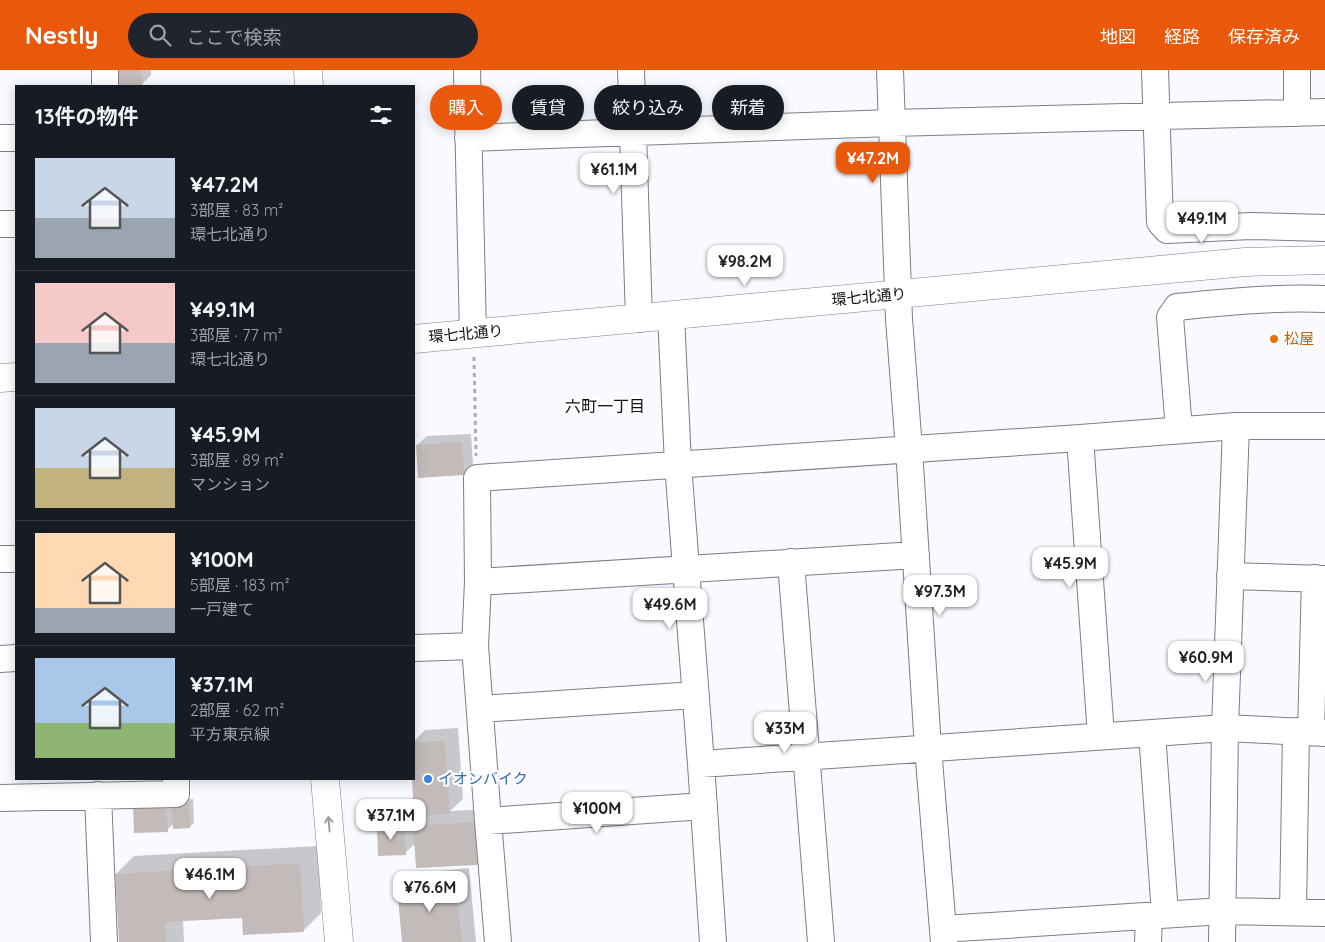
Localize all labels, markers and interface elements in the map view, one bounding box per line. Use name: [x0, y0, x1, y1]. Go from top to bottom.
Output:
search box: [128, 13, 478, 58]
text: Nestly: [25, 20, 98, 50]
icon: search: [146, 21, 174, 49]
text: ここで検索: [186, 25, 281, 49]
text: 地図: [1100, 25, 1136, 48]
text: 経路: [1164, 25, 1200, 48]
text: 保存済み: [1228, 25, 1300, 48]
chip: 購入: [430, 85, 502, 130]
chip: 賃貸: [512, 85, 584, 130]
chip: 絞り込み: [594, 85, 702, 130]
chip: 新着: [712, 85, 784, 130]
icon: filters: [367, 101, 395, 129]
text: 13件の物件: [35, 103, 138, 129]
pin: ¥47.2M: [832, 142, 914, 184]
text: ¥47.2M: [847, 148, 899, 168]
pin: ¥61.1M: [573, 152, 655, 195]
text: ¥61.1M: [591, 159, 637, 179]
text: ¥47.2M: [190, 171, 259, 197]
icon: home: [75, 178, 135, 238]
text: 3部屋 · 83 m²: [190, 200, 283, 220]
pin: ¥49.1M: [1161, 202, 1243, 244]
text: ¥49.1M: [1177, 208, 1227, 228]
text: 環七北通り: [190, 224, 270, 244]
pin: ¥98.2M: [704, 244, 786, 287]
text: ¥98.2M: [718, 251, 772, 271]
street label: 環七北通り: [831, 284, 907, 309]
text: ¥49.1M: [190, 296, 255, 322]
icon: home: [75, 303, 135, 363]
street label: 環七北通り: [428, 321, 504, 346]
text: 3部屋 · 77 m²: [190, 325, 283, 345]
place label: 松屋: [1284, 329, 1314, 348]
marker: 松屋: [1268, 333, 1280, 345]
text: 環七北通り: [190, 349, 270, 369]
district label: 六町一丁目: [565, 396, 645, 416]
text: ¥45.9M: [190, 421, 260, 447]
icon: home: [75, 428, 135, 488]
text: 3部屋 · 89 m²: [190, 450, 284, 470]
text: マンション: [190, 474, 270, 494]
text: ¥100M: [190, 546, 254, 572]
pin: ¥45.9M: [1029, 546, 1111, 589]
icon: home: [75, 553, 135, 613]
text: ¥45.9M: [1043, 553, 1097, 573]
pin: ¥97.3M: [899, 574, 981, 617]
text: 5部屋 · 183 m²: [190, 575, 290, 595]
text: ¥97.3M: [914, 581, 966, 601]
pin: ¥49.6M: [629, 588, 711, 630]
text: ¥49.6M: [643, 594, 697, 614]
text: 一戸建て: [190, 599, 254, 619]
pin: ¥60.9M: [1165, 640, 1247, 683]
text: ¥60.9M: [1179, 647, 1233, 667]
text: ¥37.1M: [190, 671, 253, 697]
icon: home: [75, 678, 135, 738]
text: 2部屋 · 62 m²: [190, 700, 284, 720]
pin: ¥33M: [755, 712, 815, 754]
text: ¥33M: [765, 718, 805, 738]
text: 平方東京線: [190, 724, 270, 744]
place label: イオンバイク: [438, 769, 528, 788]
marker: イオンバイク: [422, 773, 434, 785]
pin: ¥100M: [562, 792, 632, 834]
pin: ¥37.1M: [350, 798, 432, 841]
text: ¥100M: [573, 798, 621, 818]
text: ¥37.1M: [367, 805, 415, 825]
one-way arrow: [324, 816, 333, 832]
pin: ¥46.1M: [169, 858, 251, 900]
text: ¥46.1M: [185, 864, 235, 884]
pin: ¥76.6M: [389, 870, 471, 913]
text: ¥76.6M: [404, 877, 456, 897]

